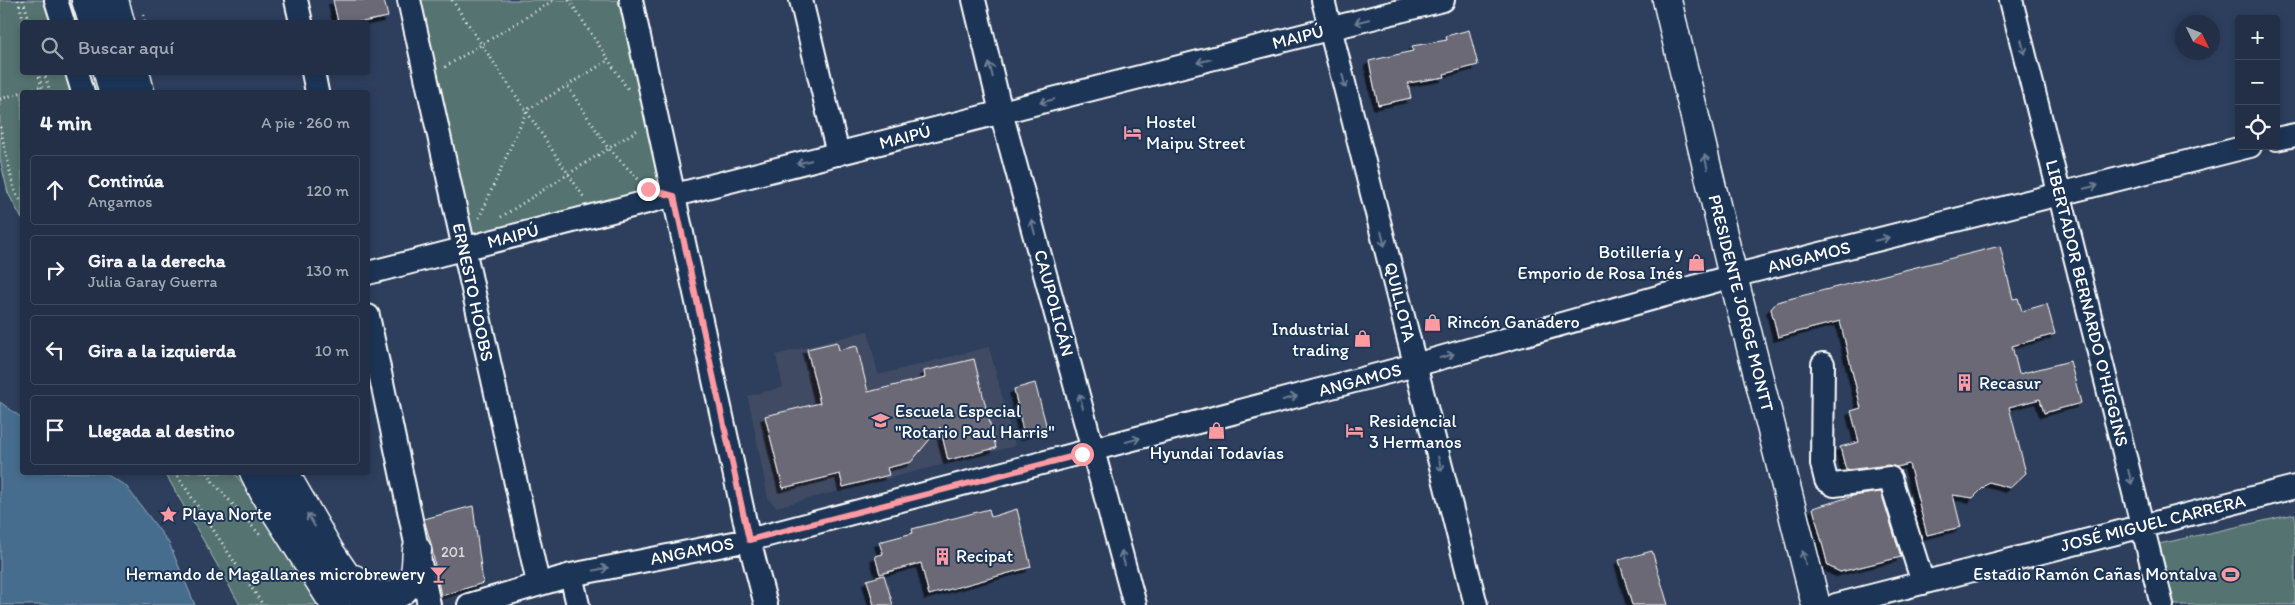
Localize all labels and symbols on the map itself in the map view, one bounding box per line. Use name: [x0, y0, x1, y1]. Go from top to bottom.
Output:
north arrow: [2175, 15, 2220, 60]
one-way arrow: [1354, 17, 1370, 26]
street label: MAIPÚ: [1270, 20, 1326, 54]
one-way arrow: [2019, 39, 2028, 55]
one-way arrow: [1197, 57, 1213, 66]
one-way arrow: [986, 63, 995, 79]
one-way arrow: [1340, 73, 1349, 89]
one-way arrow: [1039, 97, 1055, 106]
place label: Hostel Maipu Street: [1146, 111, 1246, 154]
street label: MAIPÚ: [877, 120, 933, 154]
hotel icon: Hostel Maipu Street: [1122, 122, 1142, 142]
one-way arrow: [1701, 155, 1710, 171]
street label: LIBERTADOR BERNARDO O'HIGGINS: [2041, 157, 2133, 449]
one-way arrow: [797, 158, 813, 168]
route end: [637, 178, 660, 201]
one-way arrow: [2083, 182, 2099, 191]
street label: PRESIDENTE JORGE MONTT: [1703, 192, 1779, 414]
street label: MAIPÚ: [485, 219, 541, 253]
one-way arrow: [1028, 220, 1037, 236]
street label: ERNESTO HOOBS: [448, 221, 498, 363]
one-way arrow: [1379, 230, 1389, 246]
one-way arrow: [1874, 234, 1890, 243]
street label: ANGAMOS: [1765, 236, 1853, 278]
place label: Botillería y Emporio de Rosa Inés: [1517, 241, 1684, 284]
street label: CAUPOLICÁN: [1029, 247, 1079, 359]
shop icon: Botillería y Emporio de Rosa Inés: [1687, 252, 1707, 272]
street label: QUILLOTA: [1379, 260, 1421, 345]
place label: Rincón Ganadero: [1447, 311, 1580, 333]
shop icon: Rincón Ganadero: [1423, 312, 1443, 332]
place label: Industrial trading: [1272, 318, 1350, 361]
shop icon: Industrial trading: [1353, 329, 1373, 349]
one-way arrow: [1438, 351, 1454, 361]
street label: ANGAMOS: [1316, 358, 1404, 402]
place label: Recasur: [1979, 372, 2042, 394]
building icon: Recasur: [1955, 373, 1975, 393]
one-way arrow: [1076, 393, 1085, 409]
one-way arrow: [1281, 393, 1297, 403]
place label: Escuela Especial "Rotario Paul Harris": [895, 400, 1055, 443]
place label: Residencial 3 Hermanos: [1369, 410, 1462, 453]
school or university icon: Escuela Especial "Rotario Paul Harris": [871, 411, 891, 431]
shop icon: Hyundai Todavías: [1207, 420, 1227, 440]
hotel icon: Residencial 3 Hermanos: [1345, 421, 1365, 441]
one-way arrow: [1124, 435, 1140, 445]
place label: Hyundai Todavías: [1150, 442, 1284, 464]
route start: [1071, 443, 1094, 466]
one-way arrow: [1436, 456, 1445, 472]
one-way arrow: [2126, 468, 2135, 484]
street label: JOSÉ MIGUEL CARRERA: [2058, 489, 2248, 557]
place label: Playa Norte: [182, 503, 272, 525]
place icon: Playa Norte: [158, 504, 178, 524]
one-way arrow: [305, 514, 315, 528]
street label: ANGAMOS: [648, 532, 736, 570]
house number: 201: [441, 543, 465, 561]
place label: Recipat: [956, 545, 1014, 567]
building icon: Recipat: [932, 546, 952, 566]
one-way arrow: [1117, 550, 1127, 566]
one-way arrow: [1799, 550, 1809, 566]
place label: Hernando de Magallanes microbrewery: [126, 563, 425, 585]
one-way arrow: [592, 563, 608, 573]
place label: Estadio Ramón Cañas Montalva: [1973, 563, 2218, 585]
bar icon: Hernando de Magallanes microbrewery: [429, 564, 449, 584]
sports icon: Estadio Ramón Cañas Montalva: [2221, 564, 2241, 584]

